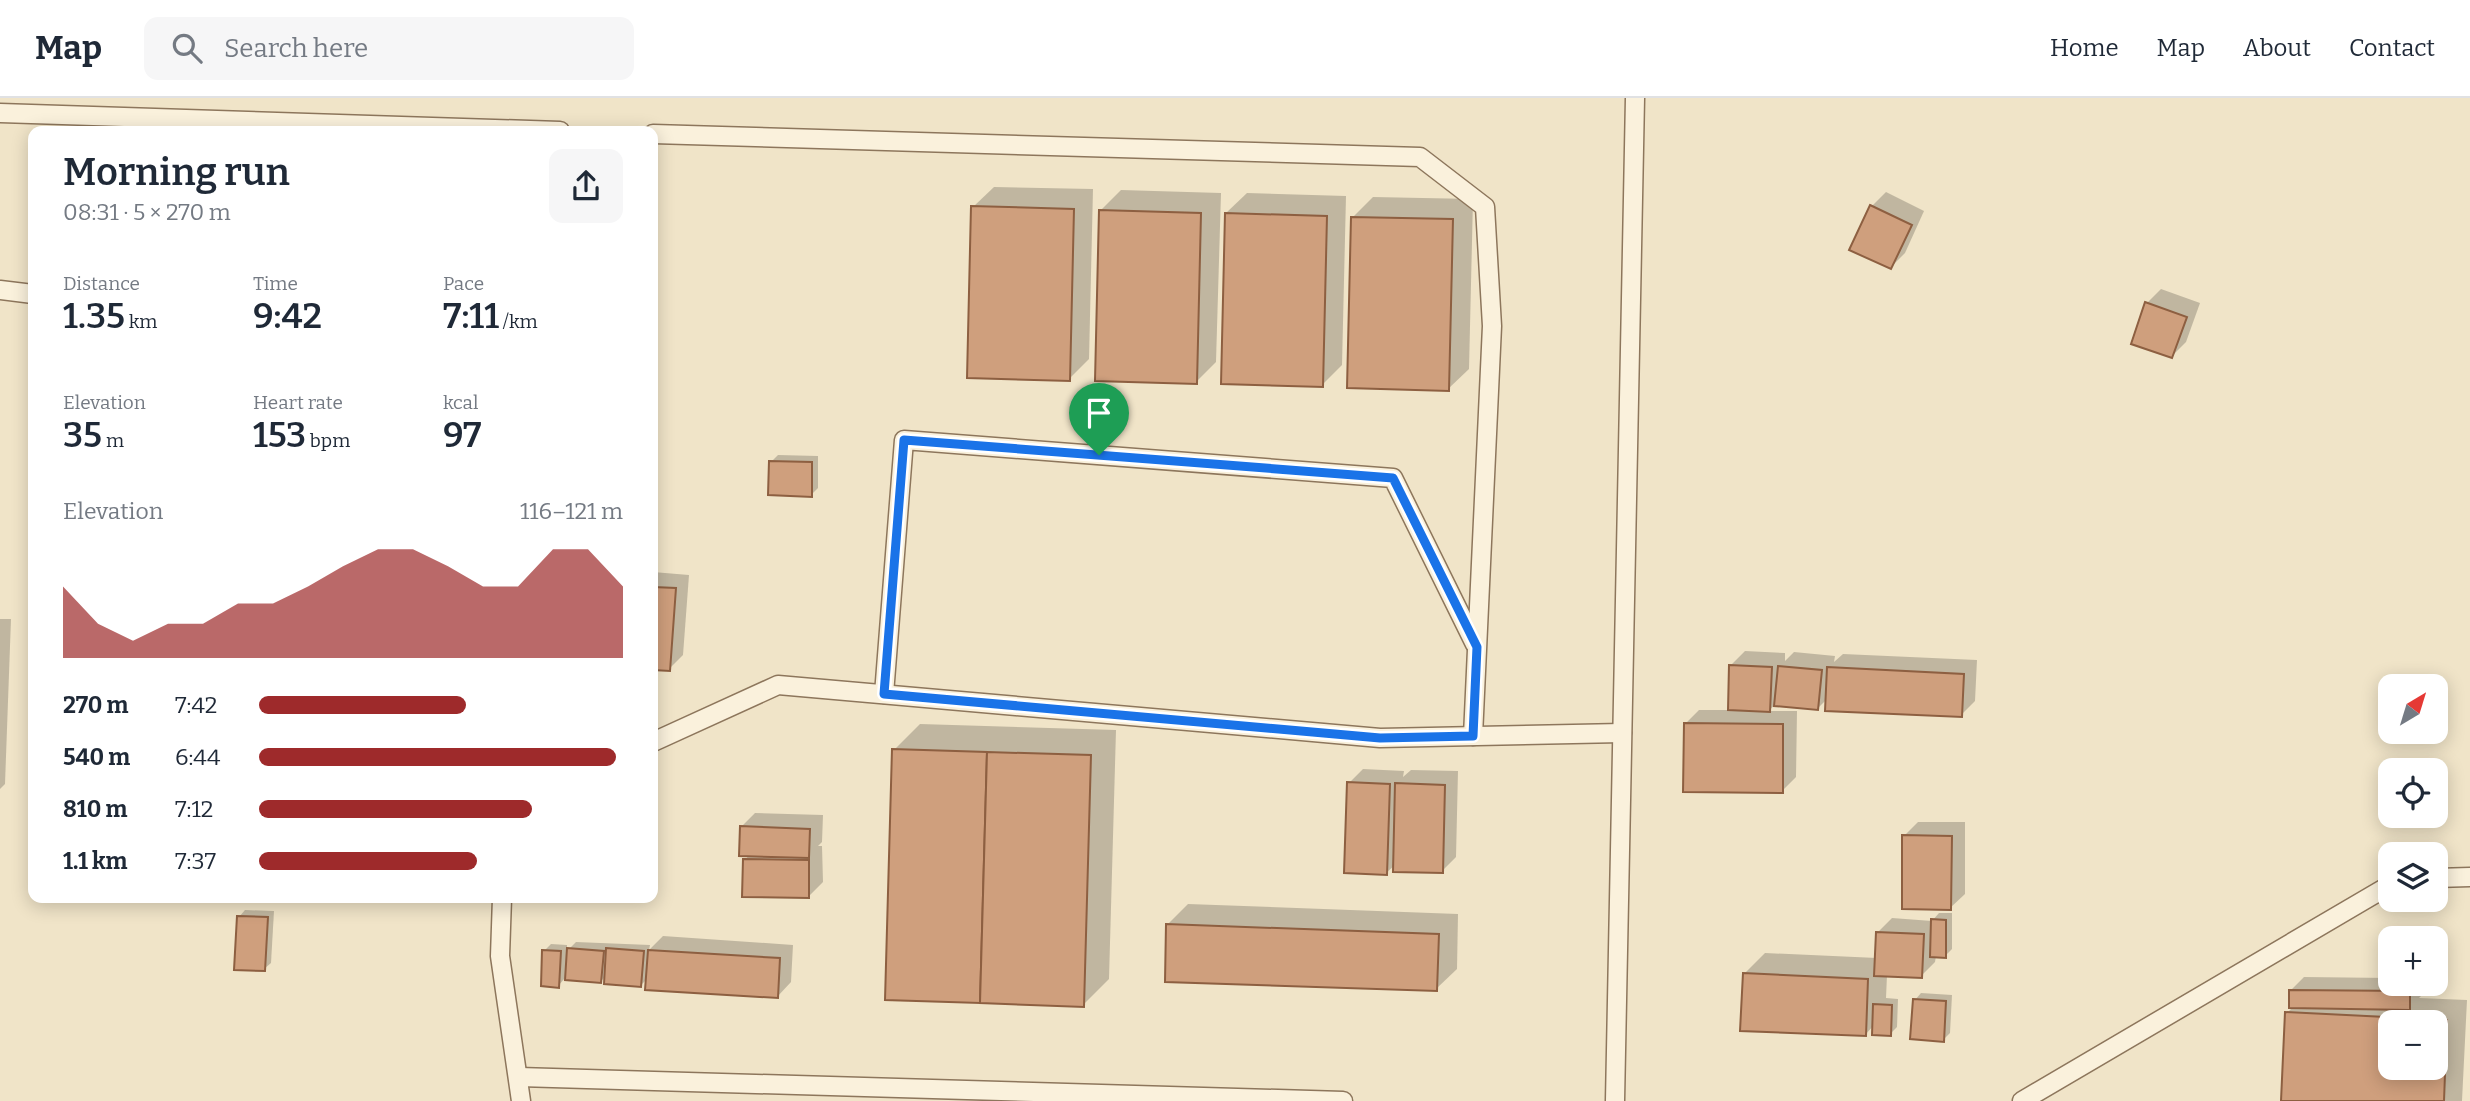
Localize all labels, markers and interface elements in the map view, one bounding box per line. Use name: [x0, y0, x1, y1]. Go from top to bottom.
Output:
search box: [144, 17, 634, 80]
text: Map: [35, 28, 102, 68]
icon: search: [168, 29, 206, 67]
text: Search here: [224, 33, 368, 64]
text: Home: [2050, 34, 2119, 62]
text: Map: [2157, 34, 2205, 62]
text: About: [2243, 34, 2311, 62]
text: Contact: [2349, 34, 2435, 62]
text: Morning run: [63, 149, 290, 195]
button: share: [549, 149, 623, 223]
text: 08:31 · 5 × 270 m: [63, 198, 231, 226]
text: Distance: [63, 272, 140, 295]
text: Time: [253, 272, 298, 295]
text: Pace: [443, 272, 484, 295]
text: 1.35: [63, 295, 125, 337]
text: 9:42: [253, 295, 322, 337]
text: 7:11: [443, 295, 499, 337]
text: km: [125, 310, 157, 333]
text: /km: [499, 310, 538, 333]
pin: [1069, 383, 1129, 455]
text: Elevation: [63, 391, 146, 414]
text: Heart rate: [253, 391, 343, 414]
text: kcal: [443, 391, 478, 414]
icon: arrive: [1080, 394, 1118, 432]
text: 35: [63, 414, 102, 456]
text: 153: [253, 414, 306, 456]
text: 97: [443, 414, 482, 456]
text: m: [102, 429, 124, 452]
text: bpm: [306, 429, 350, 452]
text: Elevation: [63, 497, 163, 525]
text: 116–121 m: [520, 497, 623, 525]
north arrow: [2378, 674, 2448, 744]
map controls: [2378, 674, 2448, 1080]
text: 270 m: [63, 691, 129, 719]
text: 7:42: [175, 691, 217, 719]
text: 540 m: [63, 743, 130, 771]
text: 6:44: [175, 743, 220, 771]
button: locate: [2378, 758, 2448, 828]
text: 810 m: [63, 795, 127, 823]
text: 7:12: [175, 795, 213, 823]
button: layers: [2378, 842, 2448, 912]
text: 1.1 km: [63, 847, 127, 875]
text: 7:37: [175, 847, 216, 875]
button: +: [2378, 926, 2448, 996]
button: −: [2378, 1010, 2448, 1080]

